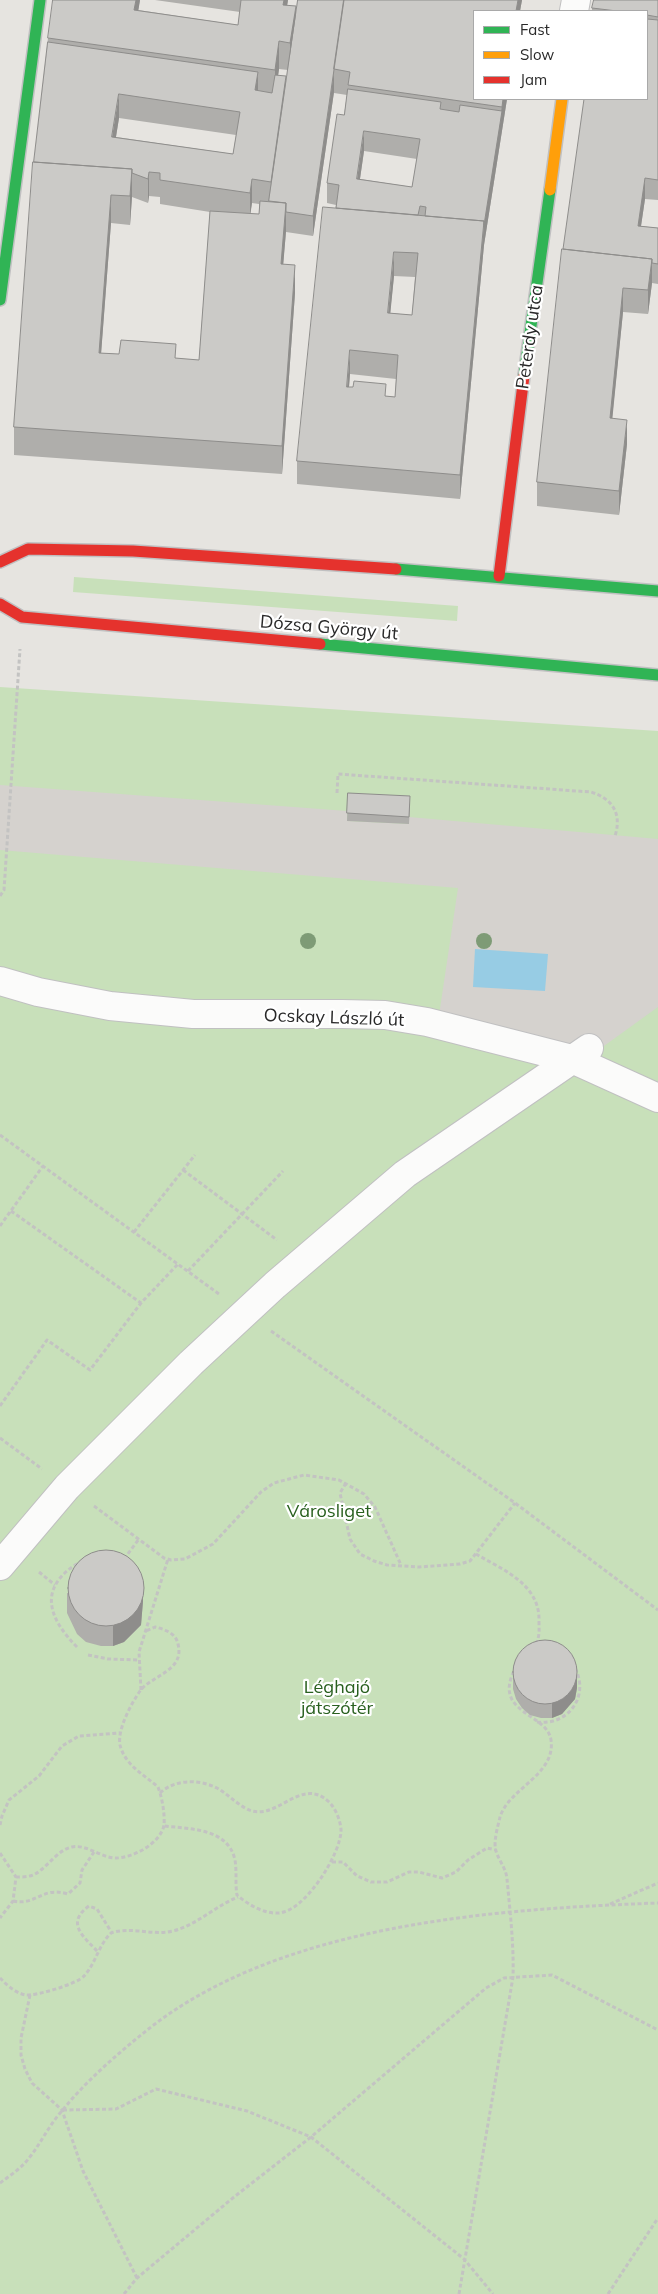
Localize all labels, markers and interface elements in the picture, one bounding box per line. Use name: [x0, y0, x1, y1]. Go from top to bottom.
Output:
legend: [473, 10, 648, 100]
text: Fast: [520, 20, 550, 39]
text: Slow: [520, 45, 554, 64]
text: Jam: [520, 70, 547, 89]
street label: Peterdy utca: [512, 284, 548, 390]
street label: Dózsa György út: [259, 611, 399, 645]
street label: Ocskay László út: [263, 1005, 405, 1031]
park label: Városliget: [287, 1501, 371, 1523]
park label: Léghajó játszótér: [301, 1677, 373, 1720]

